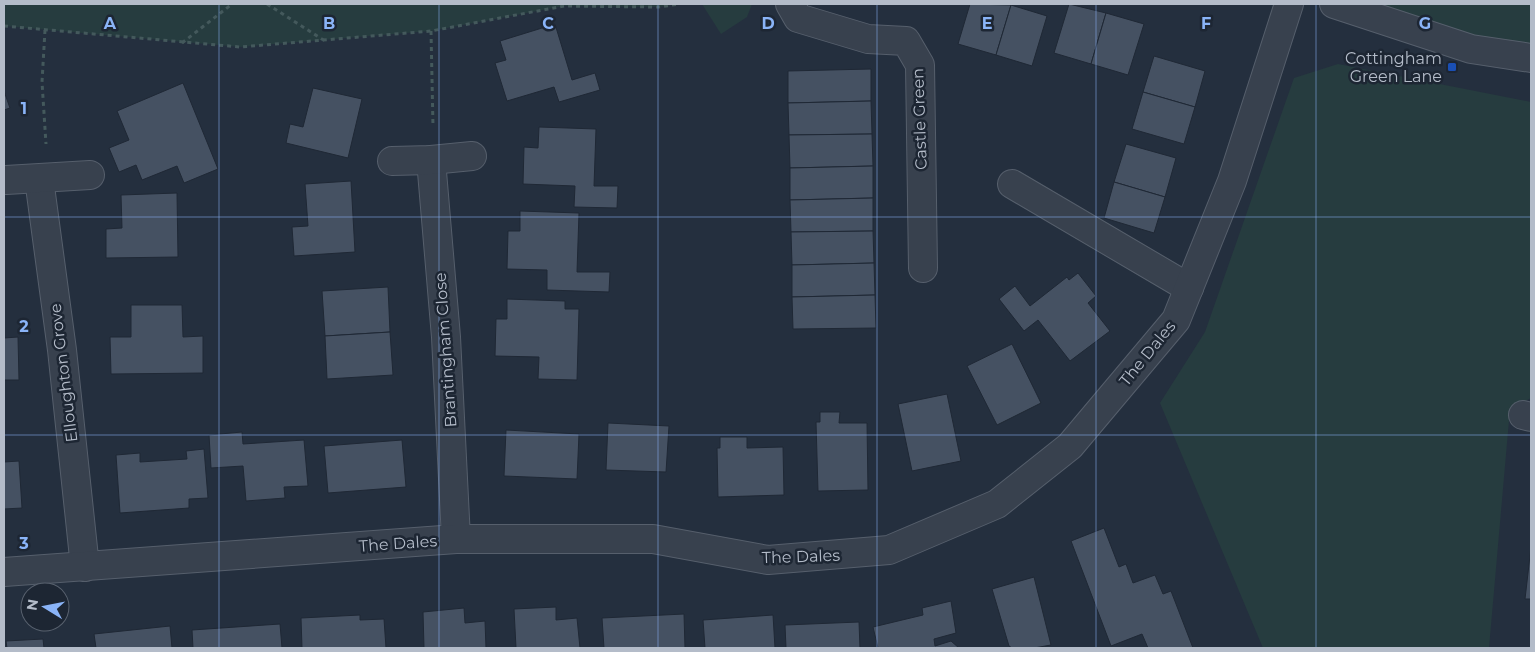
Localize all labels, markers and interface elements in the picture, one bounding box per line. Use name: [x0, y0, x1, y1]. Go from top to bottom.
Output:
text: A: [103, 14, 117, 33]
text: B: [323, 14, 335, 33]
text: C: [542, 14, 554, 33]
text: D: [761, 14, 775, 33]
text: E: [982, 14, 992, 33]
text: F: [1201, 14, 1211, 33]
text: G: [1419, 14, 1431, 33]
place label: Cottingham Green Lane: [1345, 49, 1442, 86]
marker: Cottingham Green Lane: [1446, 61, 1458, 73]
street label: Castle Green: [908, 68, 931, 170]
text: 1: [21, 99, 27, 118]
street label: Brantingham Close: [431, 272, 460, 428]
street label: Elloughton Grove: [46, 303, 81, 443]
text: 2: [19, 317, 29, 336]
street label: The Dales: [1115, 317, 1180, 390]
street label: The Dales: [358, 531, 438, 556]
text: 3: [18, 534, 29, 553]
street label: The Dales: [762, 546, 841, 567]
north arrow: [20, 582, 70, 632]
text: N: [22, 598, 42, 612]

